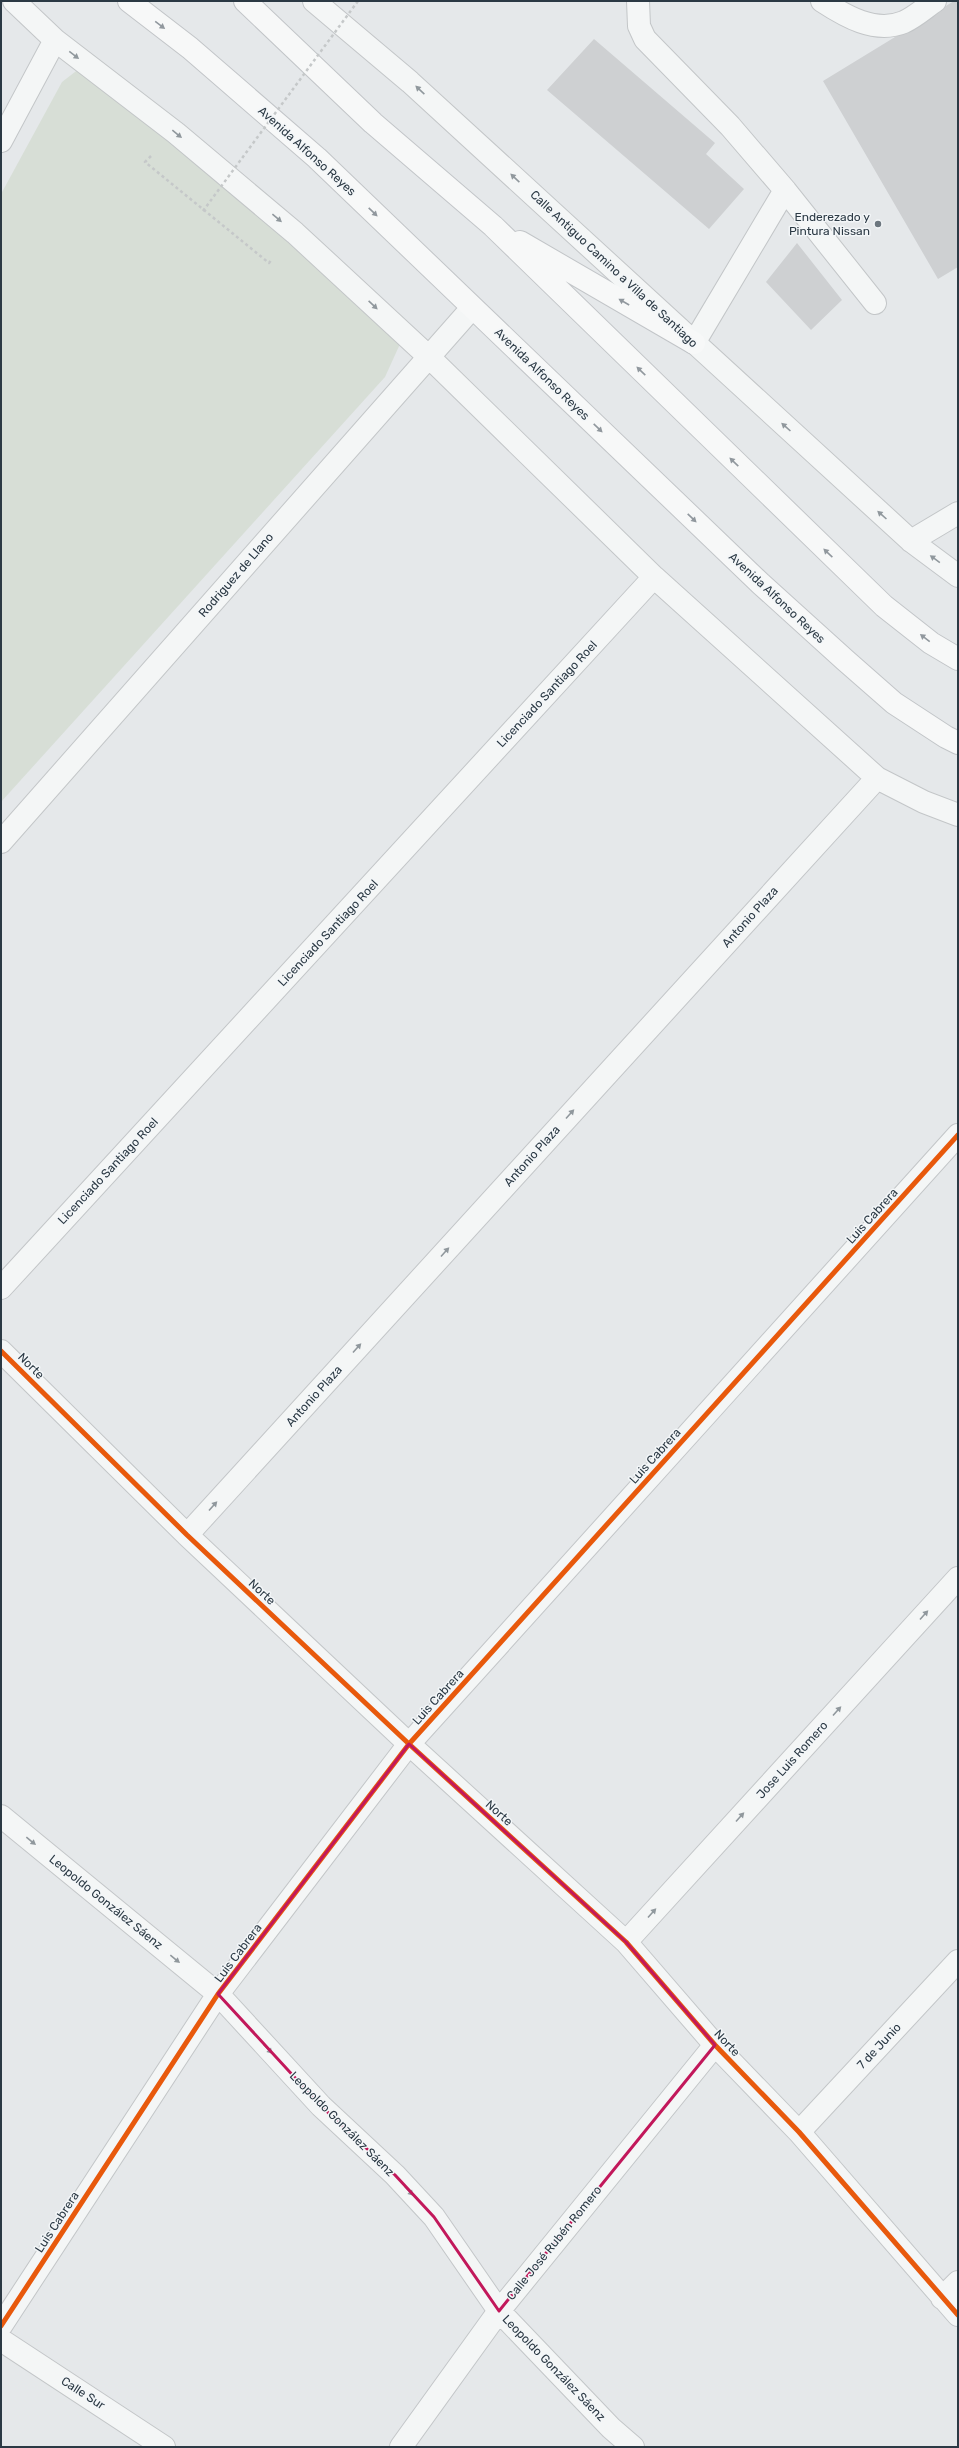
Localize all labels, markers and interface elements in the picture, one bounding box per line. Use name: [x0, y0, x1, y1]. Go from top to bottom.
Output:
one-way arrow: [154, 20, 165, 29]
one-way arrow: [69, 50, 80, 59]
one-way arrow: [415, 86, 425, 95]
street label: Avenida Alfonso Reyes: [255, 103, 359, 199]
one-way arrow: [172, 130, 183, 138]
one-way arrow: [510, 174, 520, 183]
street label: Calle Antiguo Camino a Villa de Santiago: [527, 188, 701, 351]
one-way arrow: [368, 207, 378, 217]
place label: Enderezado y Pintura Nissan: [789, 210, 870, 238]
one-way arrow: [272, 213, 282, 222]
marker: Enderezado y Pintura Nissan: [873, 219, 883, 229]
one-way arrow: [618, 299, 630, 306]
one-way arrow: [368, 300, 378, 310]
street label: Avenida Alfonso Reyes: [492, 325, 592, 423]
one-way arrow: [636, 366, 646, 376]
one-way arrow: [593, 423, 603, 433]
one-way arrow: [781, 423, 792, 432]
one-way arrow: [729, 457, 739, 467]
one-way arrow: [877, 510, 887, 520]
one-way arrow: [687, 513, 697, 523]
street label: Rodriguez de Llano: [196, 530, 276, 620]
one-way arrow: [822, 548, 833, 557]
street label: Avenida Alfonso Reyes: [726, 550, 828, 646]
one-way arrow: [929, 554, 940, 563]
one-way arrow: [920, 634, 931, 643]
street label: Licenciado Santiago Roel: [494, 638, 600, 750]
street label: Licenciado Santiago Roel: [275, 877, 381, 989]
street label: Antonio Plaza: [719, 884, 781, 950]
one-way arrow: [565, 1109, 575, 1119]
street label: Licenciado Santiago Roel: [55, 1115, 161, 1227]
street label: Antonio Plaza: [501, 1123, 563, 1189]
street label: Luis Cabrera: [843, 1185, 901, 1247]
one-way arrow: [440, 1247, 449, 1256]
one-way arrow: [353, 1342, 362, 1353]
street label: Norte: [15, 1350, 47, 1382]
street label: Antonio Plaza: [283, 1363, 345, 1429]
street label: Luis Cabrera: [626, 1425, 684, 1487]
one-way arrow: [209, 1501, 218, 1511]
street label: Norte: [246, 1576, 278, 1608]
one-way arrow: [920, 1609, 929, 1620]
street label: Luis Cabrera: [409, 1666, 467, 1728]
one-way arrow: [832, 1705, 841, 1716]
street label: Jose Luis Romero: [754, 1718, 831, 1802]
street label: Norte: [483, 1797, 515, 1829]
one-way arrow: [735, 1812, 744, 1822]
one-way arrow: [26, 1836, 37, 1845]
street label: Leopoldo González Sáenz: [46, 1852, 166, 1952]
one-way arrow: [647, 1908, 657, 1918]
street label: Luis Cabrera: [211, 1921, 265, 1985]
one-way arrow: [170, 1954, 180, 1963]
street label: 7 de Junio: [854, 2020, 904, 2072]
street label: Norte: [711, 2027, 743, 2059]
one-way arrow: [264, 2044, 273, 2054]
street label: Leopoldo González Sáenz: [287, 2069, 397, 2179]
street label: Calle José Rubén Romero: [504, 2183, 604, 2303]
one-way arrow: [404, 2186, 413, 2195]
street label: Luis Cabrera: [32, 2189, 82, 2255]
street label: Leopoldo González Sáenz: [500, 2312, 608, 2424]
street label: Calle Sur: [58, 2374, 108, 2413]

